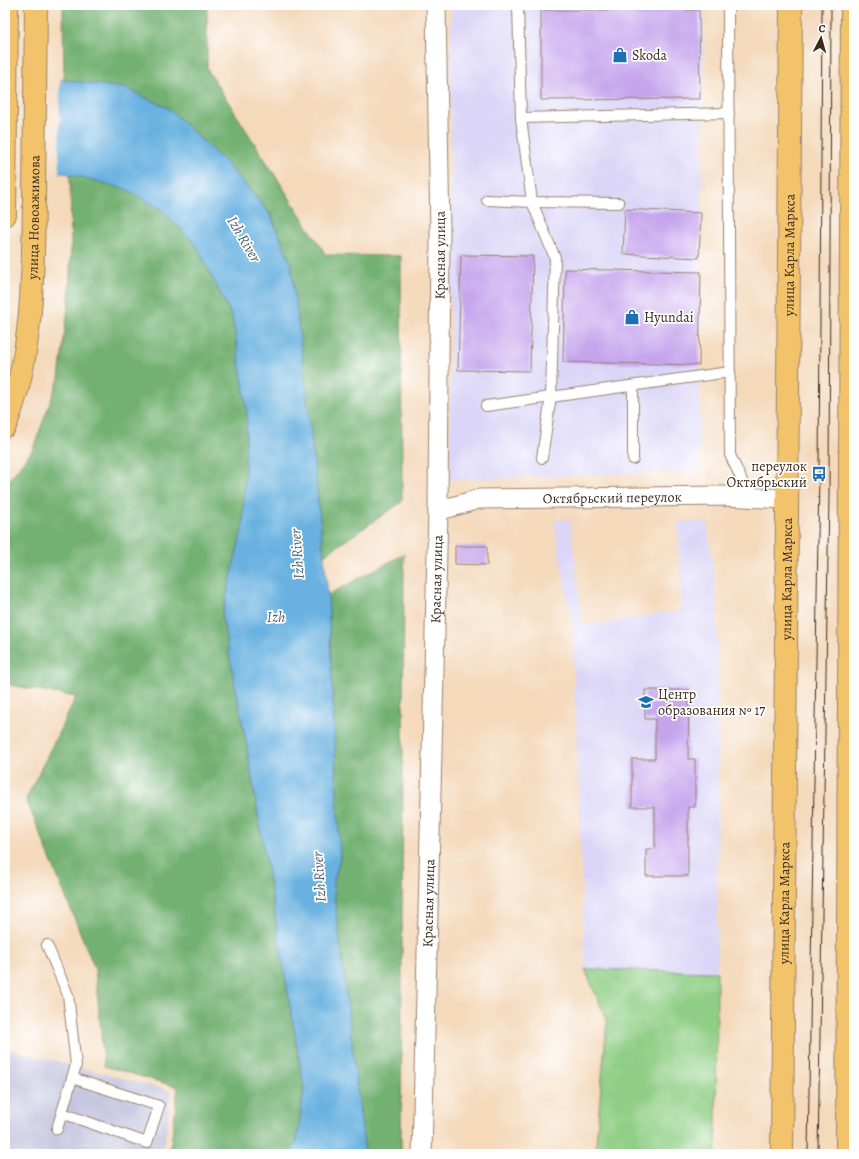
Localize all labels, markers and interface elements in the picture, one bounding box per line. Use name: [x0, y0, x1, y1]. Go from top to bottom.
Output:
north arrow: [801, 18, 841, 58]
text: С: [818, 21, 826, 36]
shop icon: Skoda: [611, 46, 629, 64]
place label: Skoda: [632, 46, 667, 65]
street label: улица Новоажимова: [23, 154, 45, 281]
street label: улица Карла Маркса: [780, 193, 800, 317]
street label: Красная улица: [431, 210, 450, 300]
water label: Izh River: [222, 212, 266, 266]
shop icon: Hyundai: [623, 308, 641, 326]
place label: Hyundai: [644, 308, 694, 327]
place label: переулок Октябрьский: [727, 457, 807, 492]
bus stop icon: переулок Октябрьский: [810, 465, 828, 483]
street label: Октябрьский переулок: [543, 488, 682, 508]
street label: улица Карла Маркса: [777, 517, 797, 641]
water label: Izh River: [285, 527, 309, 580]
street label: Красная улица: [426, 534, 447, 624]
water label: Izh: [267, 607, 285, 627]
place label: Центр образования № 17: [658, 685, 765, 720]
school or university icon: Центр образования № 17: [637, 693, 655, 711]
street label: улица Карла Маркса: [774, 841, 794, 965]
water label: Izh River: [307, 850, 331, 903]
street label: Красная улица: [418, 858, 439, 948]

